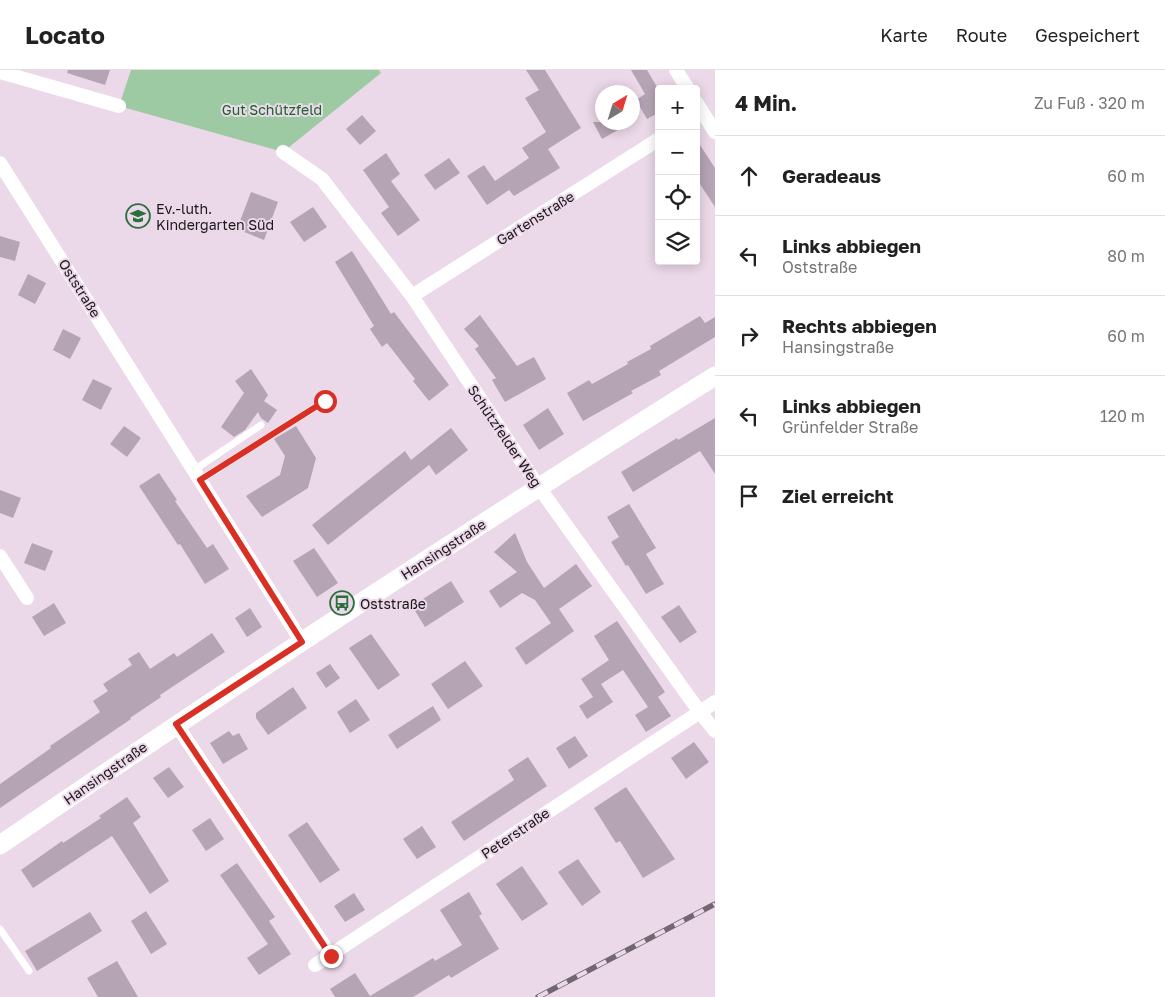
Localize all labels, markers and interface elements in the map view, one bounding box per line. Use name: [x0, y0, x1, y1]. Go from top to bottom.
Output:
text: Locato: [25, 20, 105, 49]
text: Karte: [880, 24, 928, 46]
text: Route: [956, 24, 1007, 46]
text: Gespeichert: [1035, 24, 1140, 46]
north arrow: [595, 85, 640, 130]
map controls: [655, 85, 700, 265]
button: +: [655, 85, 700, 130]
text: 4 Min.: [735, 90, 797, 116]
text: Zu Fuß · 320 m: [1034, 93, 1145, 113]
park label: Gut Schützfeld: [222, 101, 322, 118]
button: −: [655, 130, 700, 175]
icon: ahead: [735, 162, 763, 190]
text: Geradeaus: [782, 164, 881, 187]
text: 60 m: [1107, 166, 1145, 186]
button: locate: [655, 175, 700, 220]
street label: Gartenstraße: [493, 187, 577, 249]
place label: Ev.-luth. Kindergarten Süd: [156, 200, 274, 233]
school or university icon: Ev.-luth. Kindergarten Süd: [125, 203, 151, 229]
button: layers: [655, 220, 700, 265]
text: Links abbiegen: [782, 234, 921, 257]
icon: left: [735, 242, 763, 270]
text: 80 m: [1107, 246, 1145, 266]
street label: Oststraße: [55, 256, 105, 320]
text: Oststraße: [782, 257, 857, 277]
text: Rechts abbiegen: [782, 314, 937, 337]
icon: right: [735, 322, 763, 350]
text: 60 m: [1107, 326, 1145, 346]
text: Hansingstraße: [782, 337, 894, 357]
street label: Schützfelder Weg: [465, 382, 545, 490]
route start: [314, 390, 337, 413]
text: Links abbiegen: [782, 394, 921, 417]
icon: left: [735, 402, 763, 430]
text: 120 m: [1100, 406, 1145, 426]
text: Grünfelder Straße: [782, 417, 918, 437]
icon: arrive: [735, 482, 763, 510]
text: Ziel erreicht: [782, 484, 894, 507]
street label: Hansingstraße: [397, 515, 489, 583]
bus stop icon: Oststraße: [329, 590, 355, 616]
place label: Oststraße: [360, 595, 426, 612]
street label: Hansingstraße: [60, 738, 150, 808]
street label: Peterstraße: [478, 804, 552, 862]
route end: [320, 945, 343, 968]

